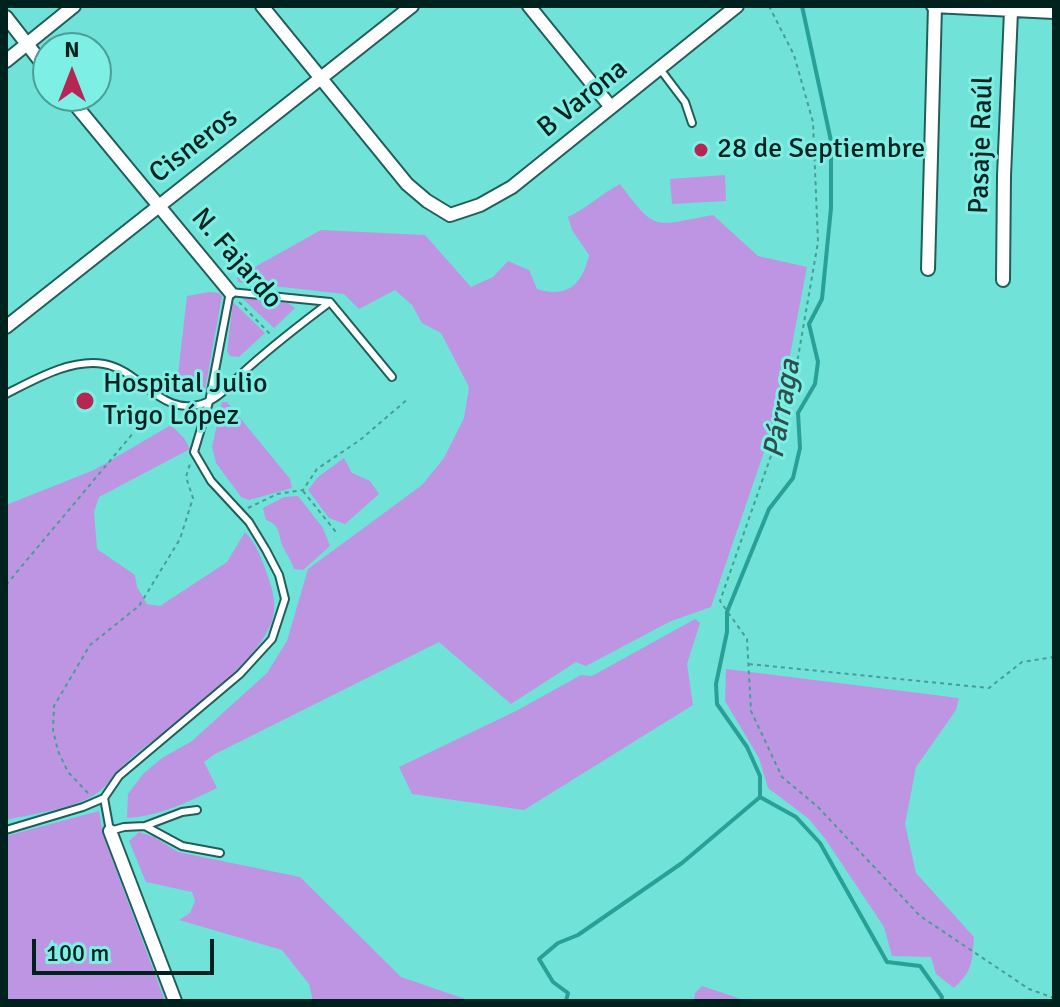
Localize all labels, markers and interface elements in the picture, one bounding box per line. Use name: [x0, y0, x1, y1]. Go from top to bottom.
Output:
north arrow: [32, 32, 112, 112]
text: N: [64, 36, 80, 63]
street label: B Varona: [531, 53, 635, 145]
street label: Pasaje Raúl: [963, 75, 1001, 215]
street label: Cisneros: [143, 101, 245, 191]
place label: 28 de Septiembre: [717, 133, 925, 167]
marker: 28 de Septiembre: [692, 141, 710, 159]
street label: N. Fajardo: [183, 202, 289, 316]
water label: Párraga: [757, 357, 809, 461]
place label: Hospital Julio Trigo López: [103, 368, 267, 434]
marker: Hospital Julio Trigo López: [74, 390, 96, 412]
scale bar: [36, 923, 218, 973]
text: 100 m: [46, 938, 109, 968]

